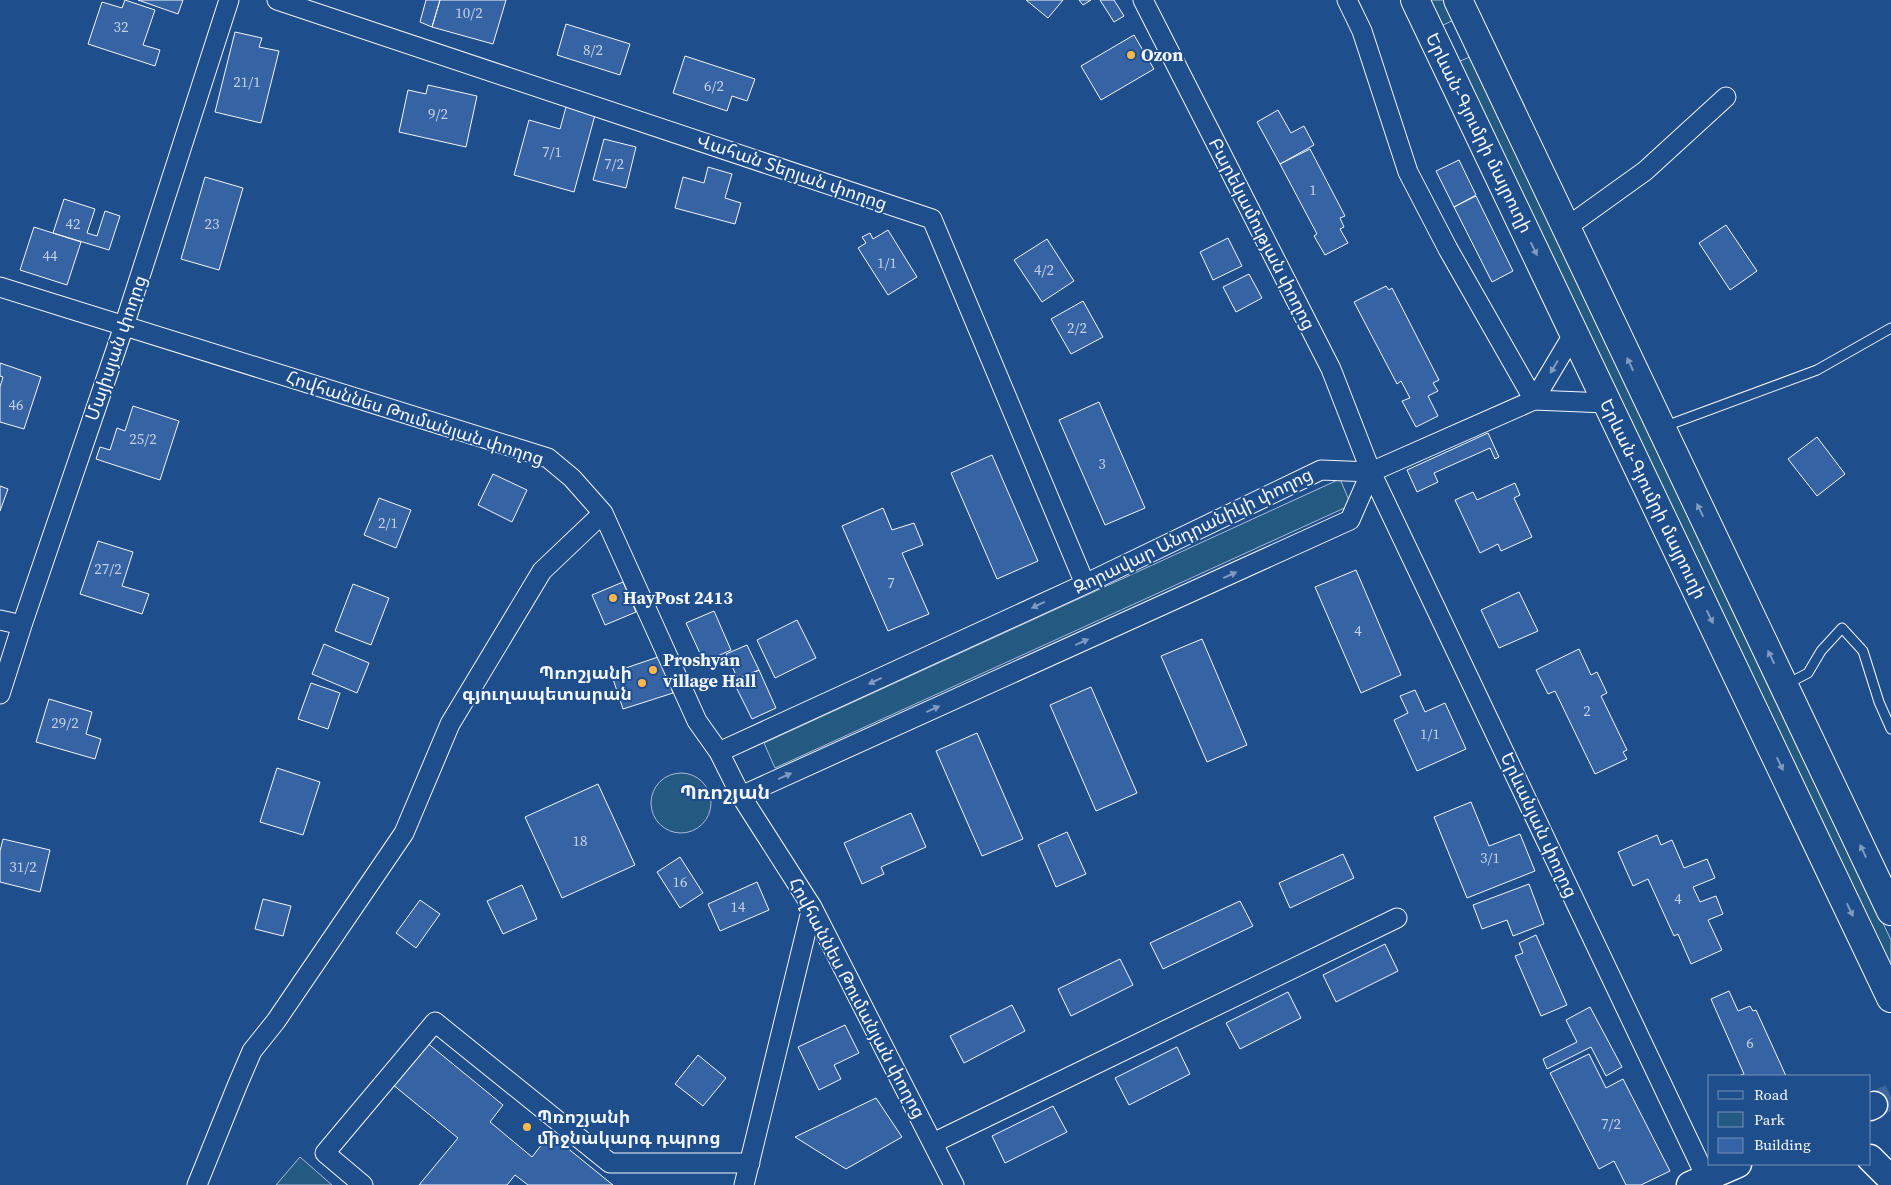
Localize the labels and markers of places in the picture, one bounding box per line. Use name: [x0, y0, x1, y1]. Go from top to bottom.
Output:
place label: Ozon: [1141, 42, 1183, 67]
marker: Ozon: [1125, 49, 1137, 61]
place label: HayPost 2413: [623, 585, 733, 610]
marker: HayPost 2413: [607, 592, 619, 604]
place label: Proshyan village Hall: [662, 647, 757, 693]
place label: Պռոշյանի գյուղապետարան: [462, 660, 632, 706]
marker: Proshyan village Hall: [647, 664, 659, 676]
marker: Պռոշյանի գյուղապետարան: [636, 677, 648, 689]
place label: Պռոշյանի միջնակարգ դպրոց: [537, 1104, 721, 1150]
marker: Պռոշյանի միջնակարգ դպրոց: [521, 1121, 533, 1133]

